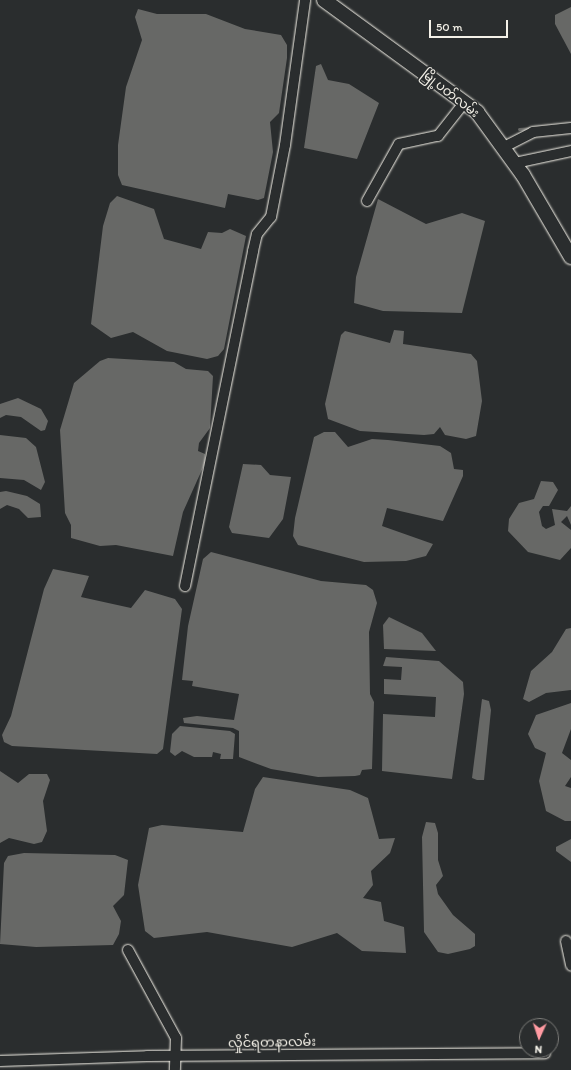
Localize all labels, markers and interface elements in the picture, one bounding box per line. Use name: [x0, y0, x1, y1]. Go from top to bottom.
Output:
scale bar: [431, 12, 510, 38]
text: 50 m: [436, 20, 462, 34]
street label: မြို့ပတ်လမ်း: [418, 67, 482, 121]
north arrow: [519, 1018, 559, 1058]
street label: လှိုင်ရတနာလမ်း: [228, 1034, 316, 1052]
text: N: [534, 1043, 542, 1056]

